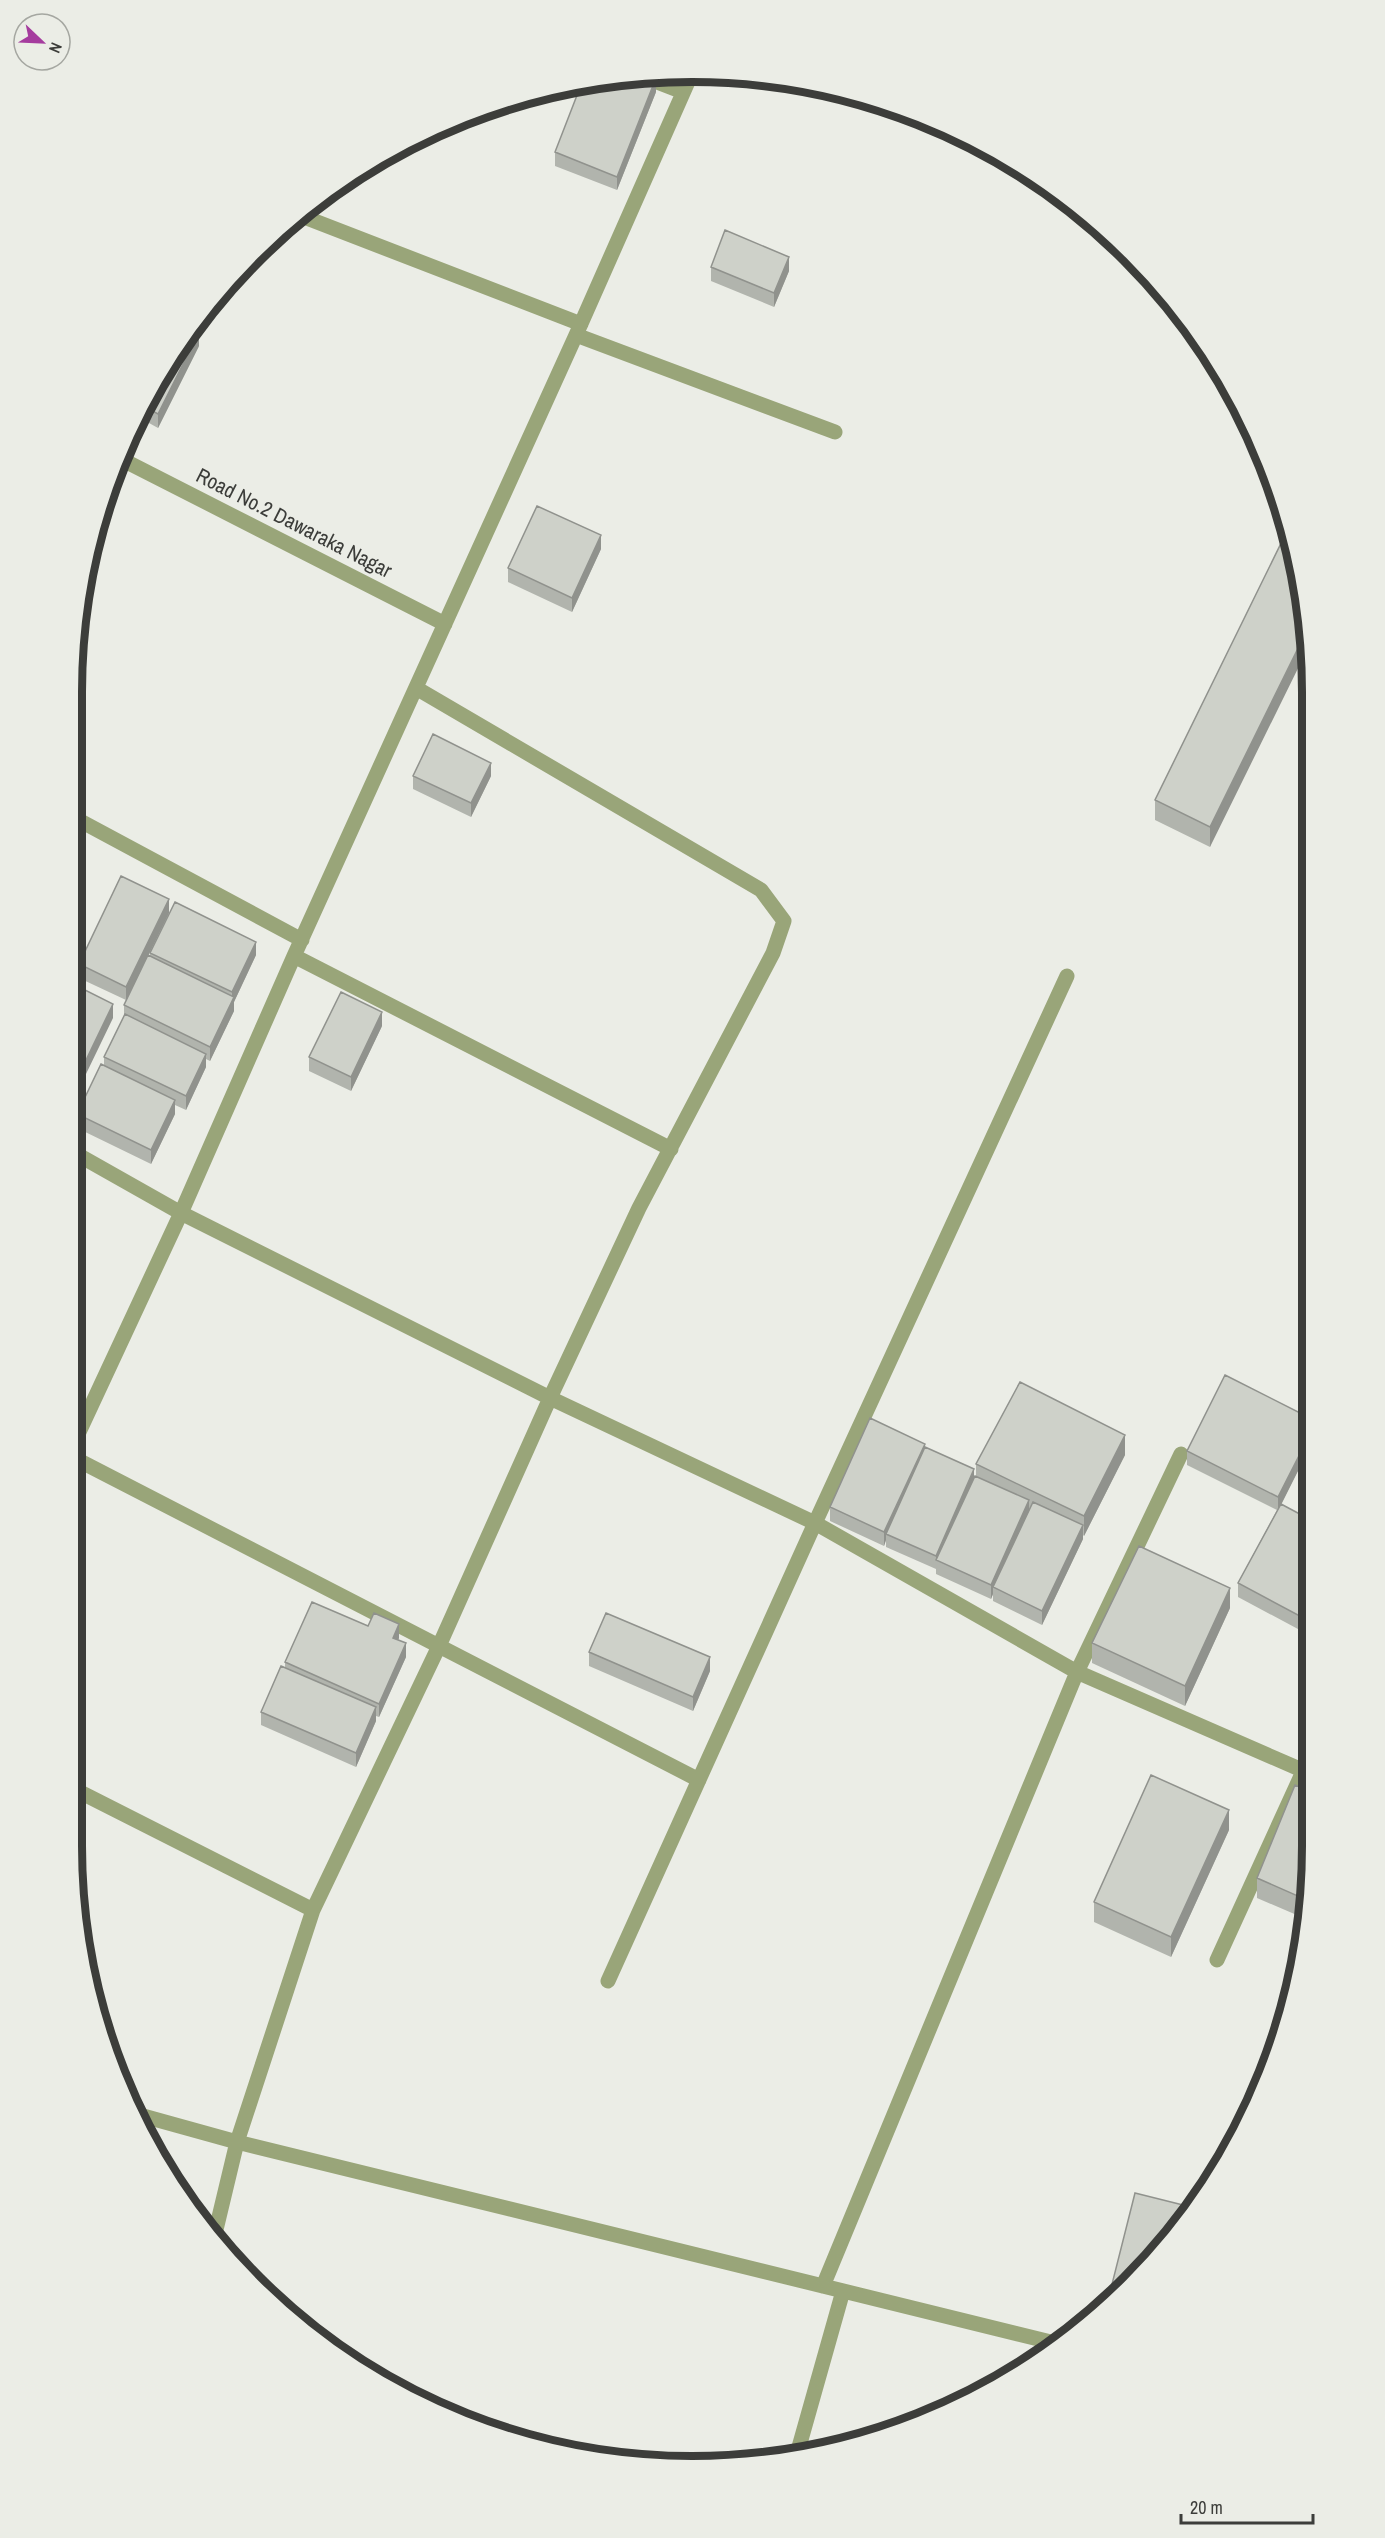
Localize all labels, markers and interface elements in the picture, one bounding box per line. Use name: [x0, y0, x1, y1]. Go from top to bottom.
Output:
north arrow: [12, 12, 72, 72]
text: N: [44, 39, 68, 57]
street label: Road No.2 Dawaraka Nagar: [191, 461, 397, 585]
scale bar: [1181, 2487, 1313, 2525]
text: 20 m: [1190, 2495, 1223, 2520]

